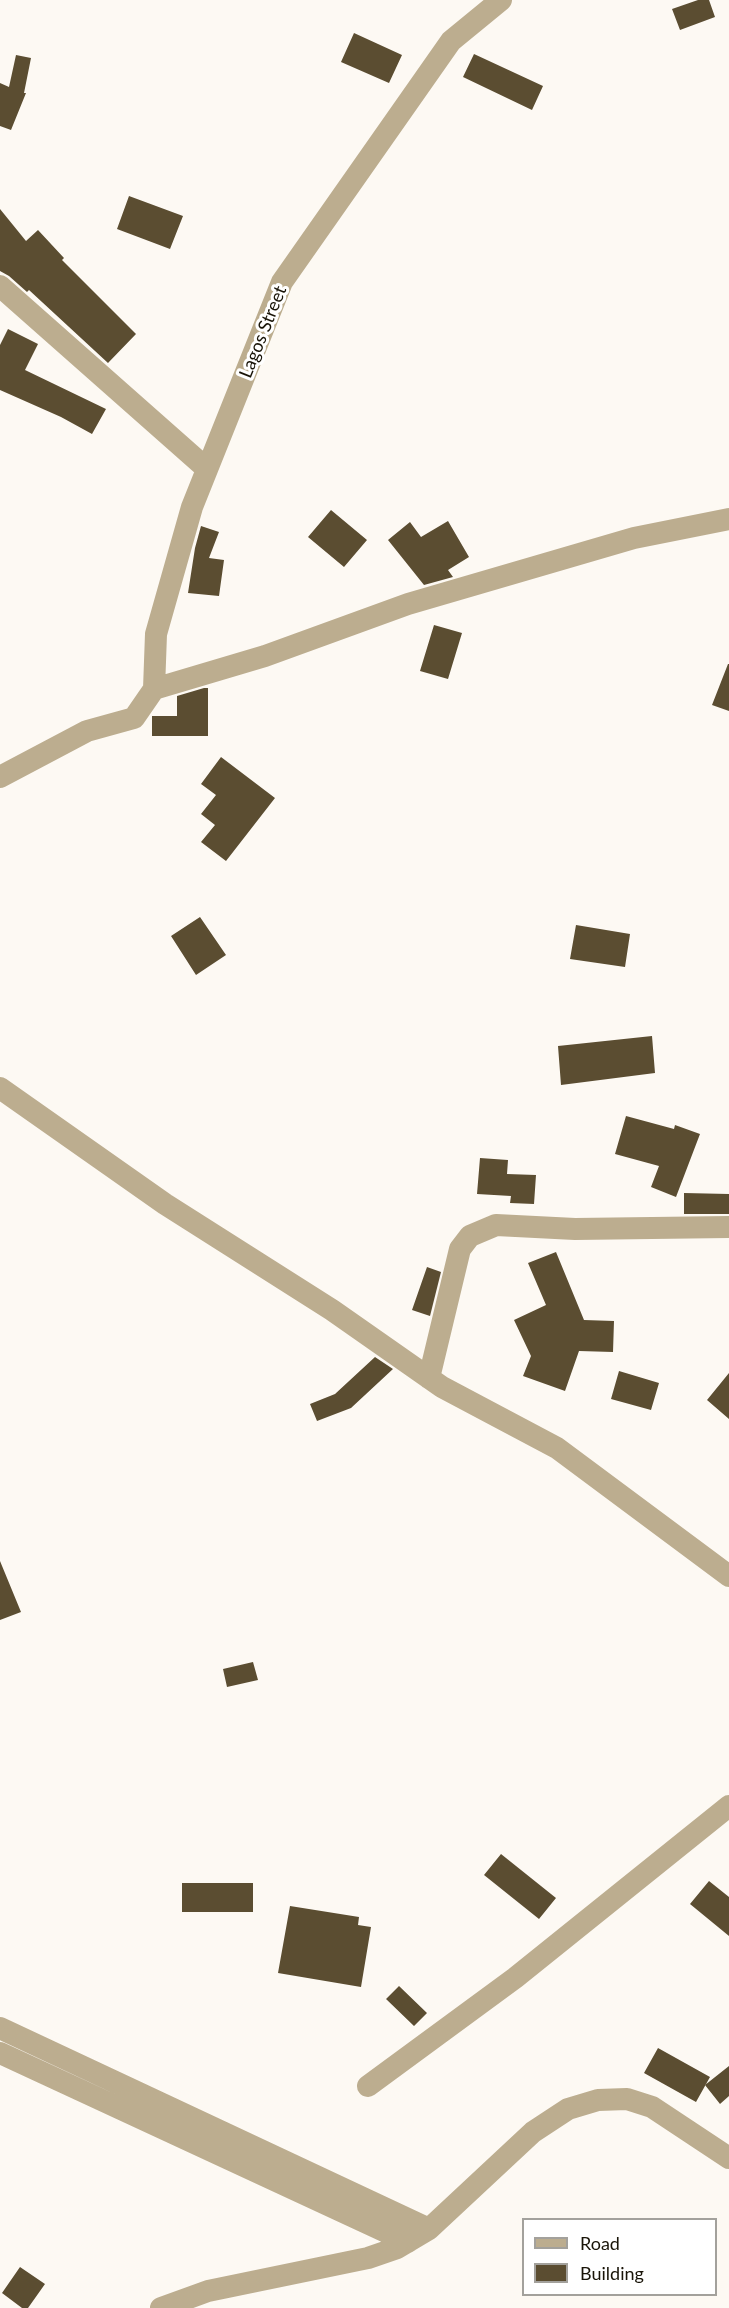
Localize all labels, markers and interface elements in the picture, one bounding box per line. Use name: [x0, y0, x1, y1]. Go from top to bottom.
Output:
street label: Lagos Street: [235, 283, 291, 381]
legend: [522, 2218, 717, 2296]
text: Road: [580, 2232, 620, 2254]
text: Building: [580, 2262, 644, 2284]

